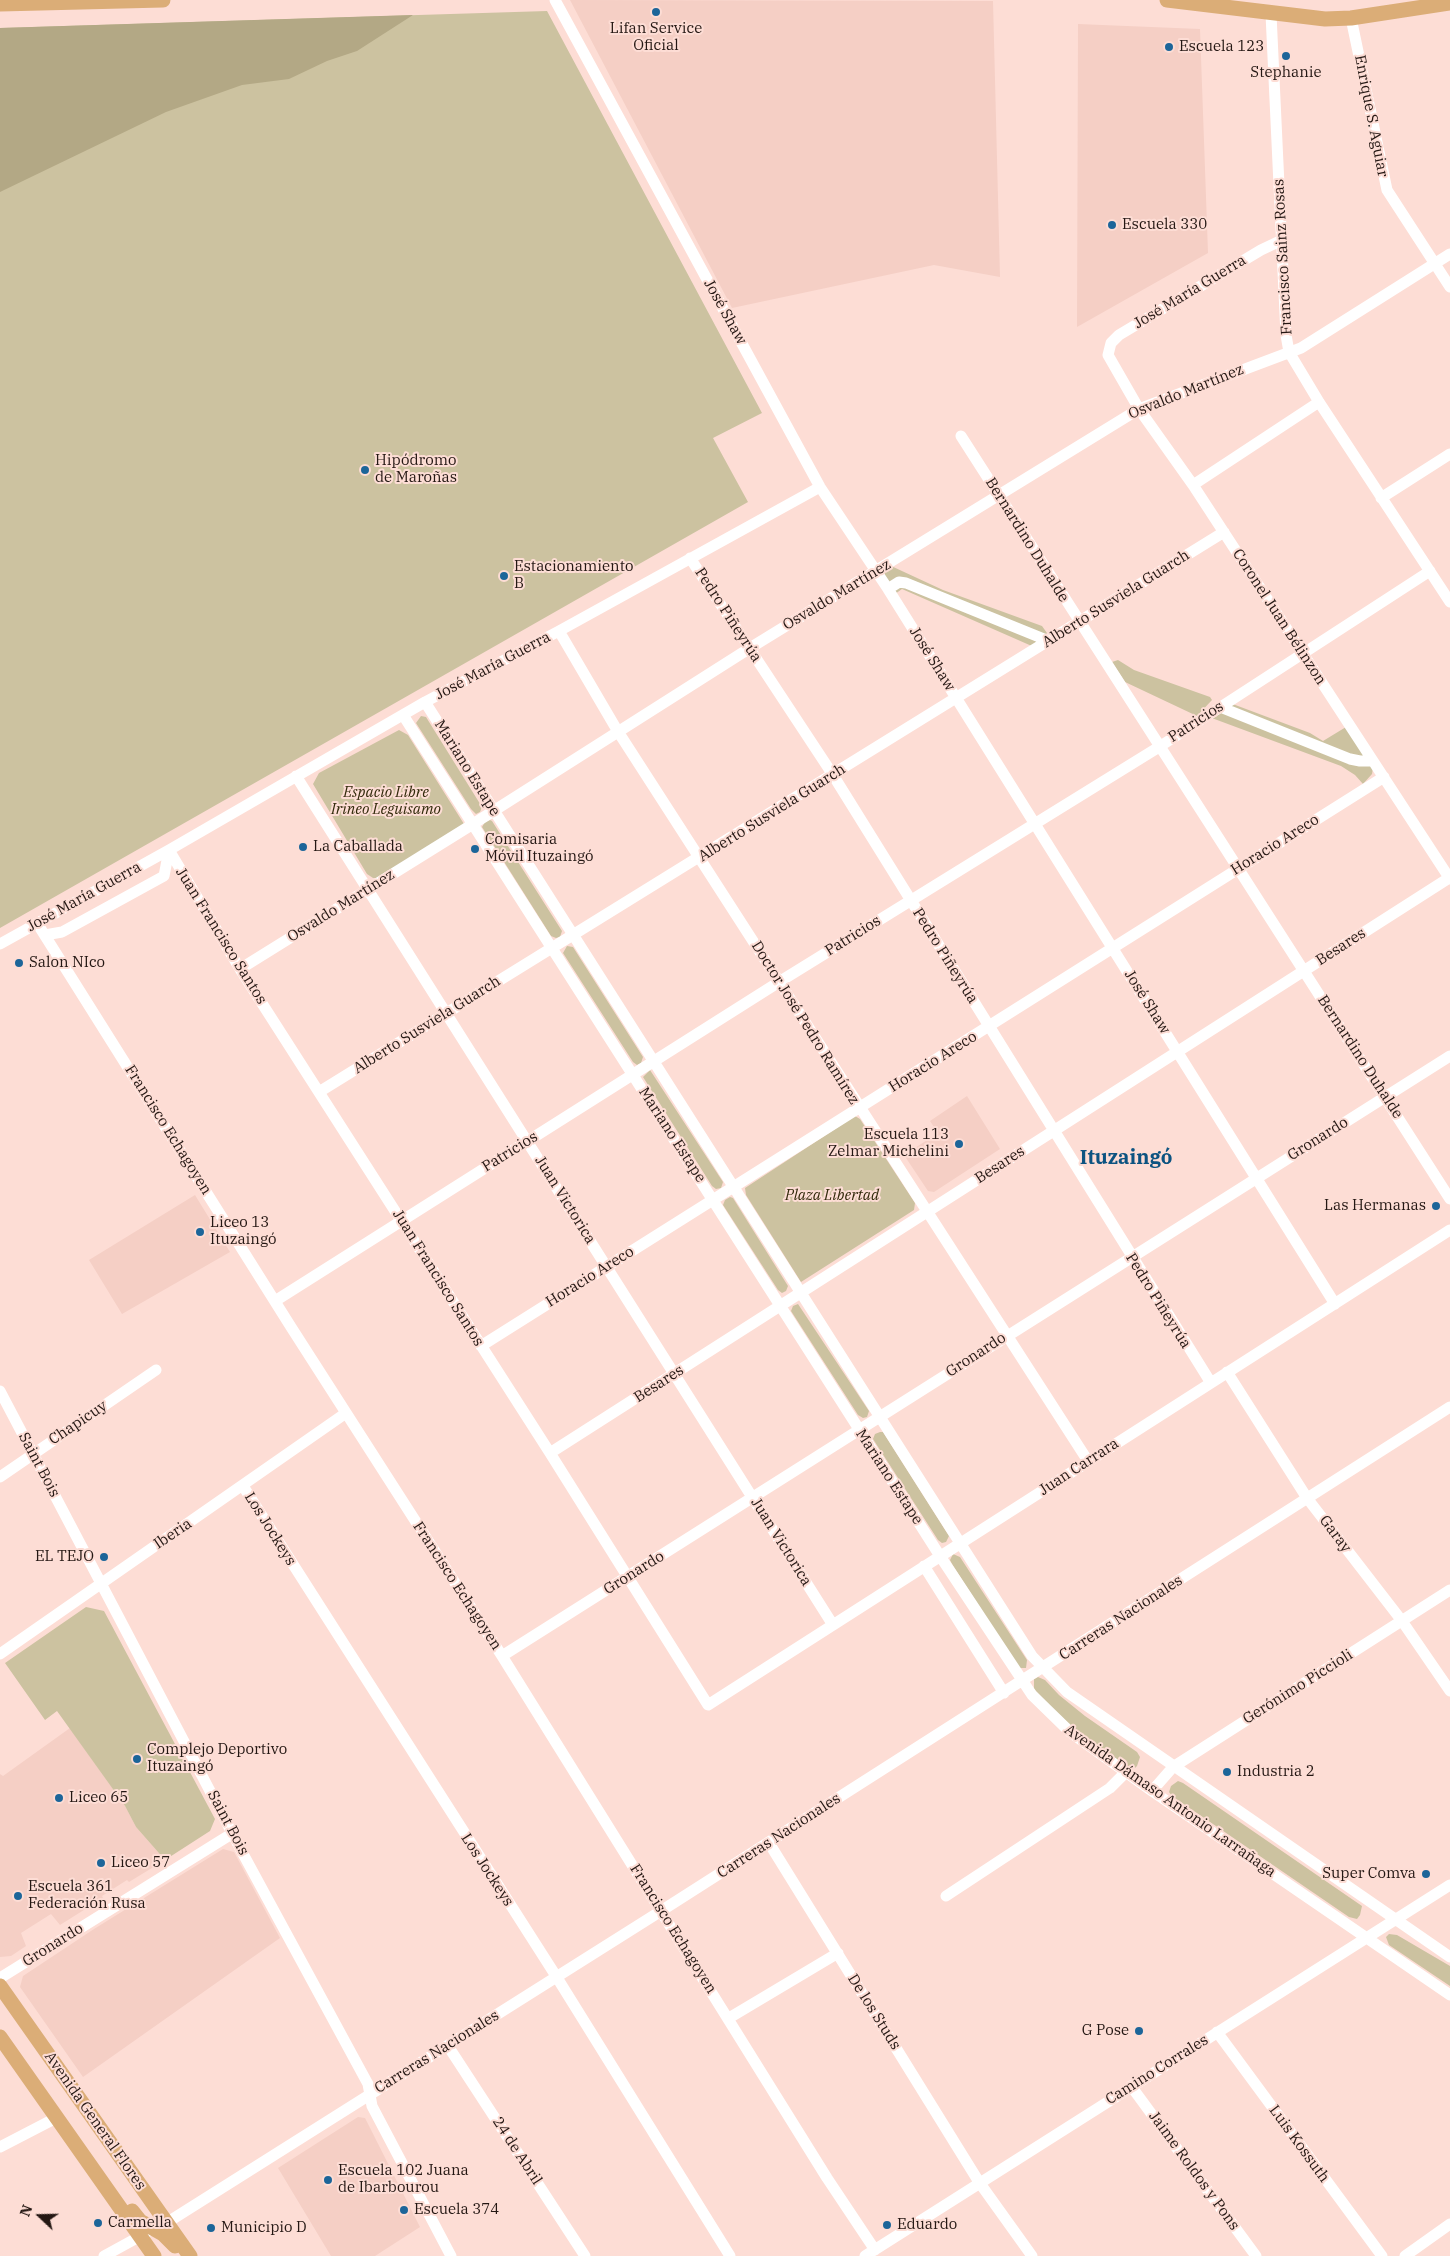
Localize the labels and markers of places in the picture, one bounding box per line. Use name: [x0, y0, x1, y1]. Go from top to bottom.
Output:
marker: Lifan Service Oficial: [650, 6, 662, 18]
place label: Lifan Service Oficial: [610, 20, 702, 55]
place label: Escuela 123: [1179, 38, 1264, 56]
marker: Escuela 123: [1163, 41, 1175, 53]
marker: Stephanie: [1280, 50, 1292, 62]
place label: Stephanie: [1250, 64, 1322, 82]
place label: Escuela 330: [1122, 216, 1207, 234]
marker: Escuela 330: [1106, 219, 1118, 231]
place label: Hipódromo de Maroñas: [375, 452, 457, 487]
marker: Hipódromo de Maroñas: [359, 464, 371, 476]
place label: Estacionamiento B: [514, 558, 633, 593]
marker: Estacionamiento B: [498, 570, 510, 582]
place label: Comisaria Móvil Ituzaingó: [485, 831, 594, 866]
place label: La Caballada: [313, 838, 403, 856]
marker: La Caballada: [297, 841, 309, 853]
marker: Comisaria Móvil Ituzaingó: [469, 843, 481, 855]
place label: Salon NIco: [29, 954, 105, 972]
marker: Salon NIco: [13, 957, 25, 969]
place label: Escuela 113 Zelmar Michelini: [828, 1126, 949, 1161]
marker: Escuela 113 Zelmar Michelini: [953, 1138, 965, 1150]
place label: Las Hermanas: [1324, 1197, 1426, 1215]
marker: Las Hermanas: [1430, 1200, 1442, 1212]
place label: Liceo 13 Ituzaingó: [210, 1214, 276, 1249]
marker: Liceo 13 Ituzaingó: [194, 1226, 206, 1238]
place label: EL TEJO: [35, 1548, 94, 1566]
marker: EL TEJO: [98, 1551, 110, 1563]
place label: Complejo Deportivo Ituzaingó: [147, 1741, 287, 1776]
marker: Complejo Deportivo Ituzaingó: [131, 1753, 143, 1765]
place label: Industria 2: [1237, 1763, 1315, 1781]
marker: Industria 2: [1221, 1766, 1233, 1778]
place label: Liceo 65: [69, 1789, 128, 1807]
marker: Liceo 65: [53, 1792, 65, 1804]
place label: Liceo 57: [111, 1854, 170, 1872]
marker: Liceo 57: [95, 1857, 107, 1869]
place label: Super Comva: [1322, 1865, 1416, 1883]
marker: Super Comva: [1420, 1868, 1432, 1880]
place label: Escuela 361 Federación Rusa: [28, 1878, 146, 1913]
marker: Escuela 361 Federación Rusa: [12, 1890, 24, 1902]
place label: G Pose: [1082, 2022, 1129, 2040]
marker: G Pose: [1133, 2025, 1145, 2037]
place label: Escuela 102 Juana de Ibarbourou: [338, 2162, 469, 2197]
marker: Escuela 102 Juana de Ibarbourou: [322, 2174, 334, 2186]
place label: Escuela 374: [414, 2201, 499, 2219]
marker: Escuela 374: [398, 2204, 410, 2216]
place label: Carmella: [108, 2214, 172, 2232]
place label: Eduardo: [897, 2216, 957, 2234]
marker: Carmella: [92, 2217, 104, 2229]
place label: Municipio D: [221, 2219, 307, 2237]
marker: Eduardo: [881, 2219, 893, 2231]
marker: Municipio D: [205, 2222, 217, 2234]

